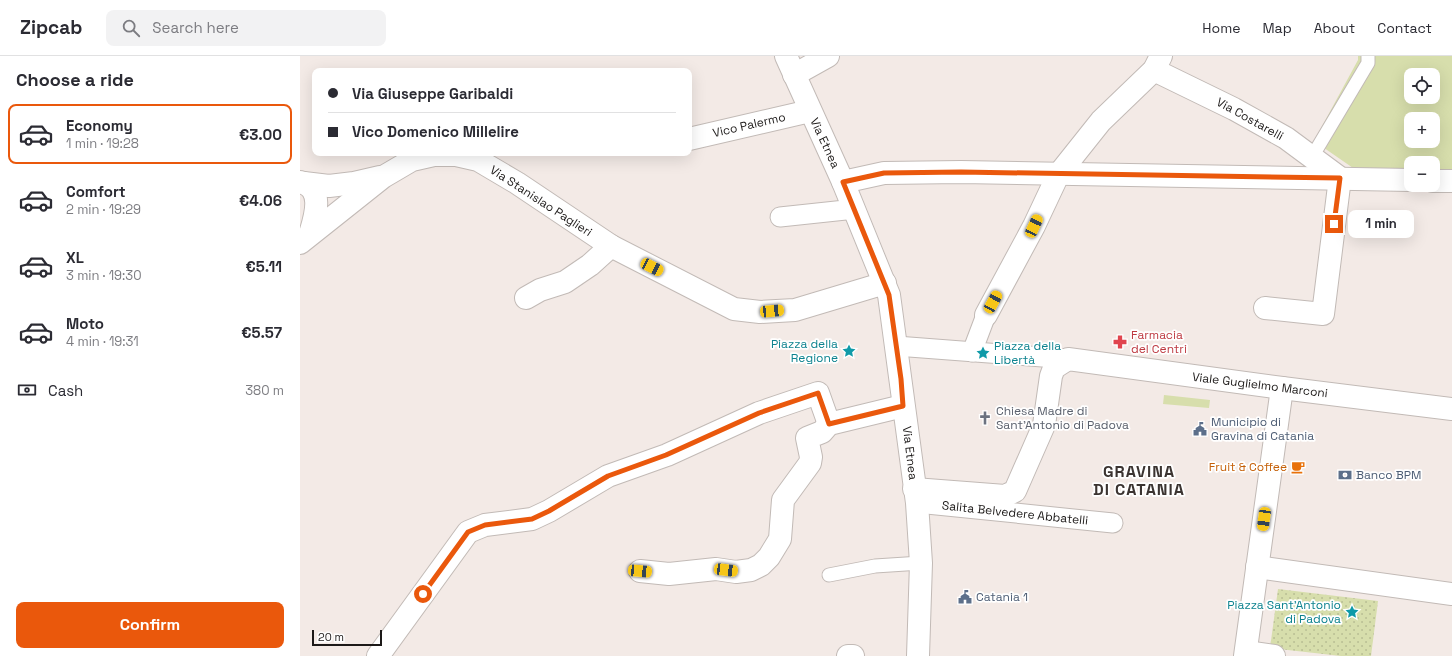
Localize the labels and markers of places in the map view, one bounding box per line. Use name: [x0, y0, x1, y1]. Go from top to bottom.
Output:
place label: Farmacia del Centri: [1131, 327, 1187, 357]
pharmacy icon: Farmacia del Centri: [1112, 334, 1128, 350]
place label: Piazza della Regione: [771, 336, 838, 366]
place label: Piazza della Libertà: [994, 338, 1061, 368]
place icon: Piazza della Regione: [841, 343, 857, 359]
place icon: Piazza della Libertà: [975, 345, 991, 361]
place label: Chiesa Madre di Sant'Antonio di Padova: [996, 403, 1129, 433]
church icon: Chiesa Madre di Sant'Antonio di Padova: [977, 410, 993, 426]
place label: Municipio di Gravina di Catania: [1211, 414, 1314, 444]
public building icon: Municipio di Gravina di Catania: [1192, 421, 1208, 437]
place label: Fruit & Coffee: [1209, 459, 1287, 475]
cafe icon: Fruit & Coffee: [1290, 459, 1306, 475]
bank icon: Banco BPM: [1337, 467, 1353, 483]
place label: Banco BPM: [1356, 467, 1421, 483]
public building icon: Catania 1: [957, 589, 973, 605]
place label: Catania 1: [976, 589, 1028, 605]
place label: Piazza Sant'Antonio di Padova: [1227, 597, 1341, 627]
place icon: Piazza Sant'Antonio di Padova: [1344, 604, 1360, 620]

